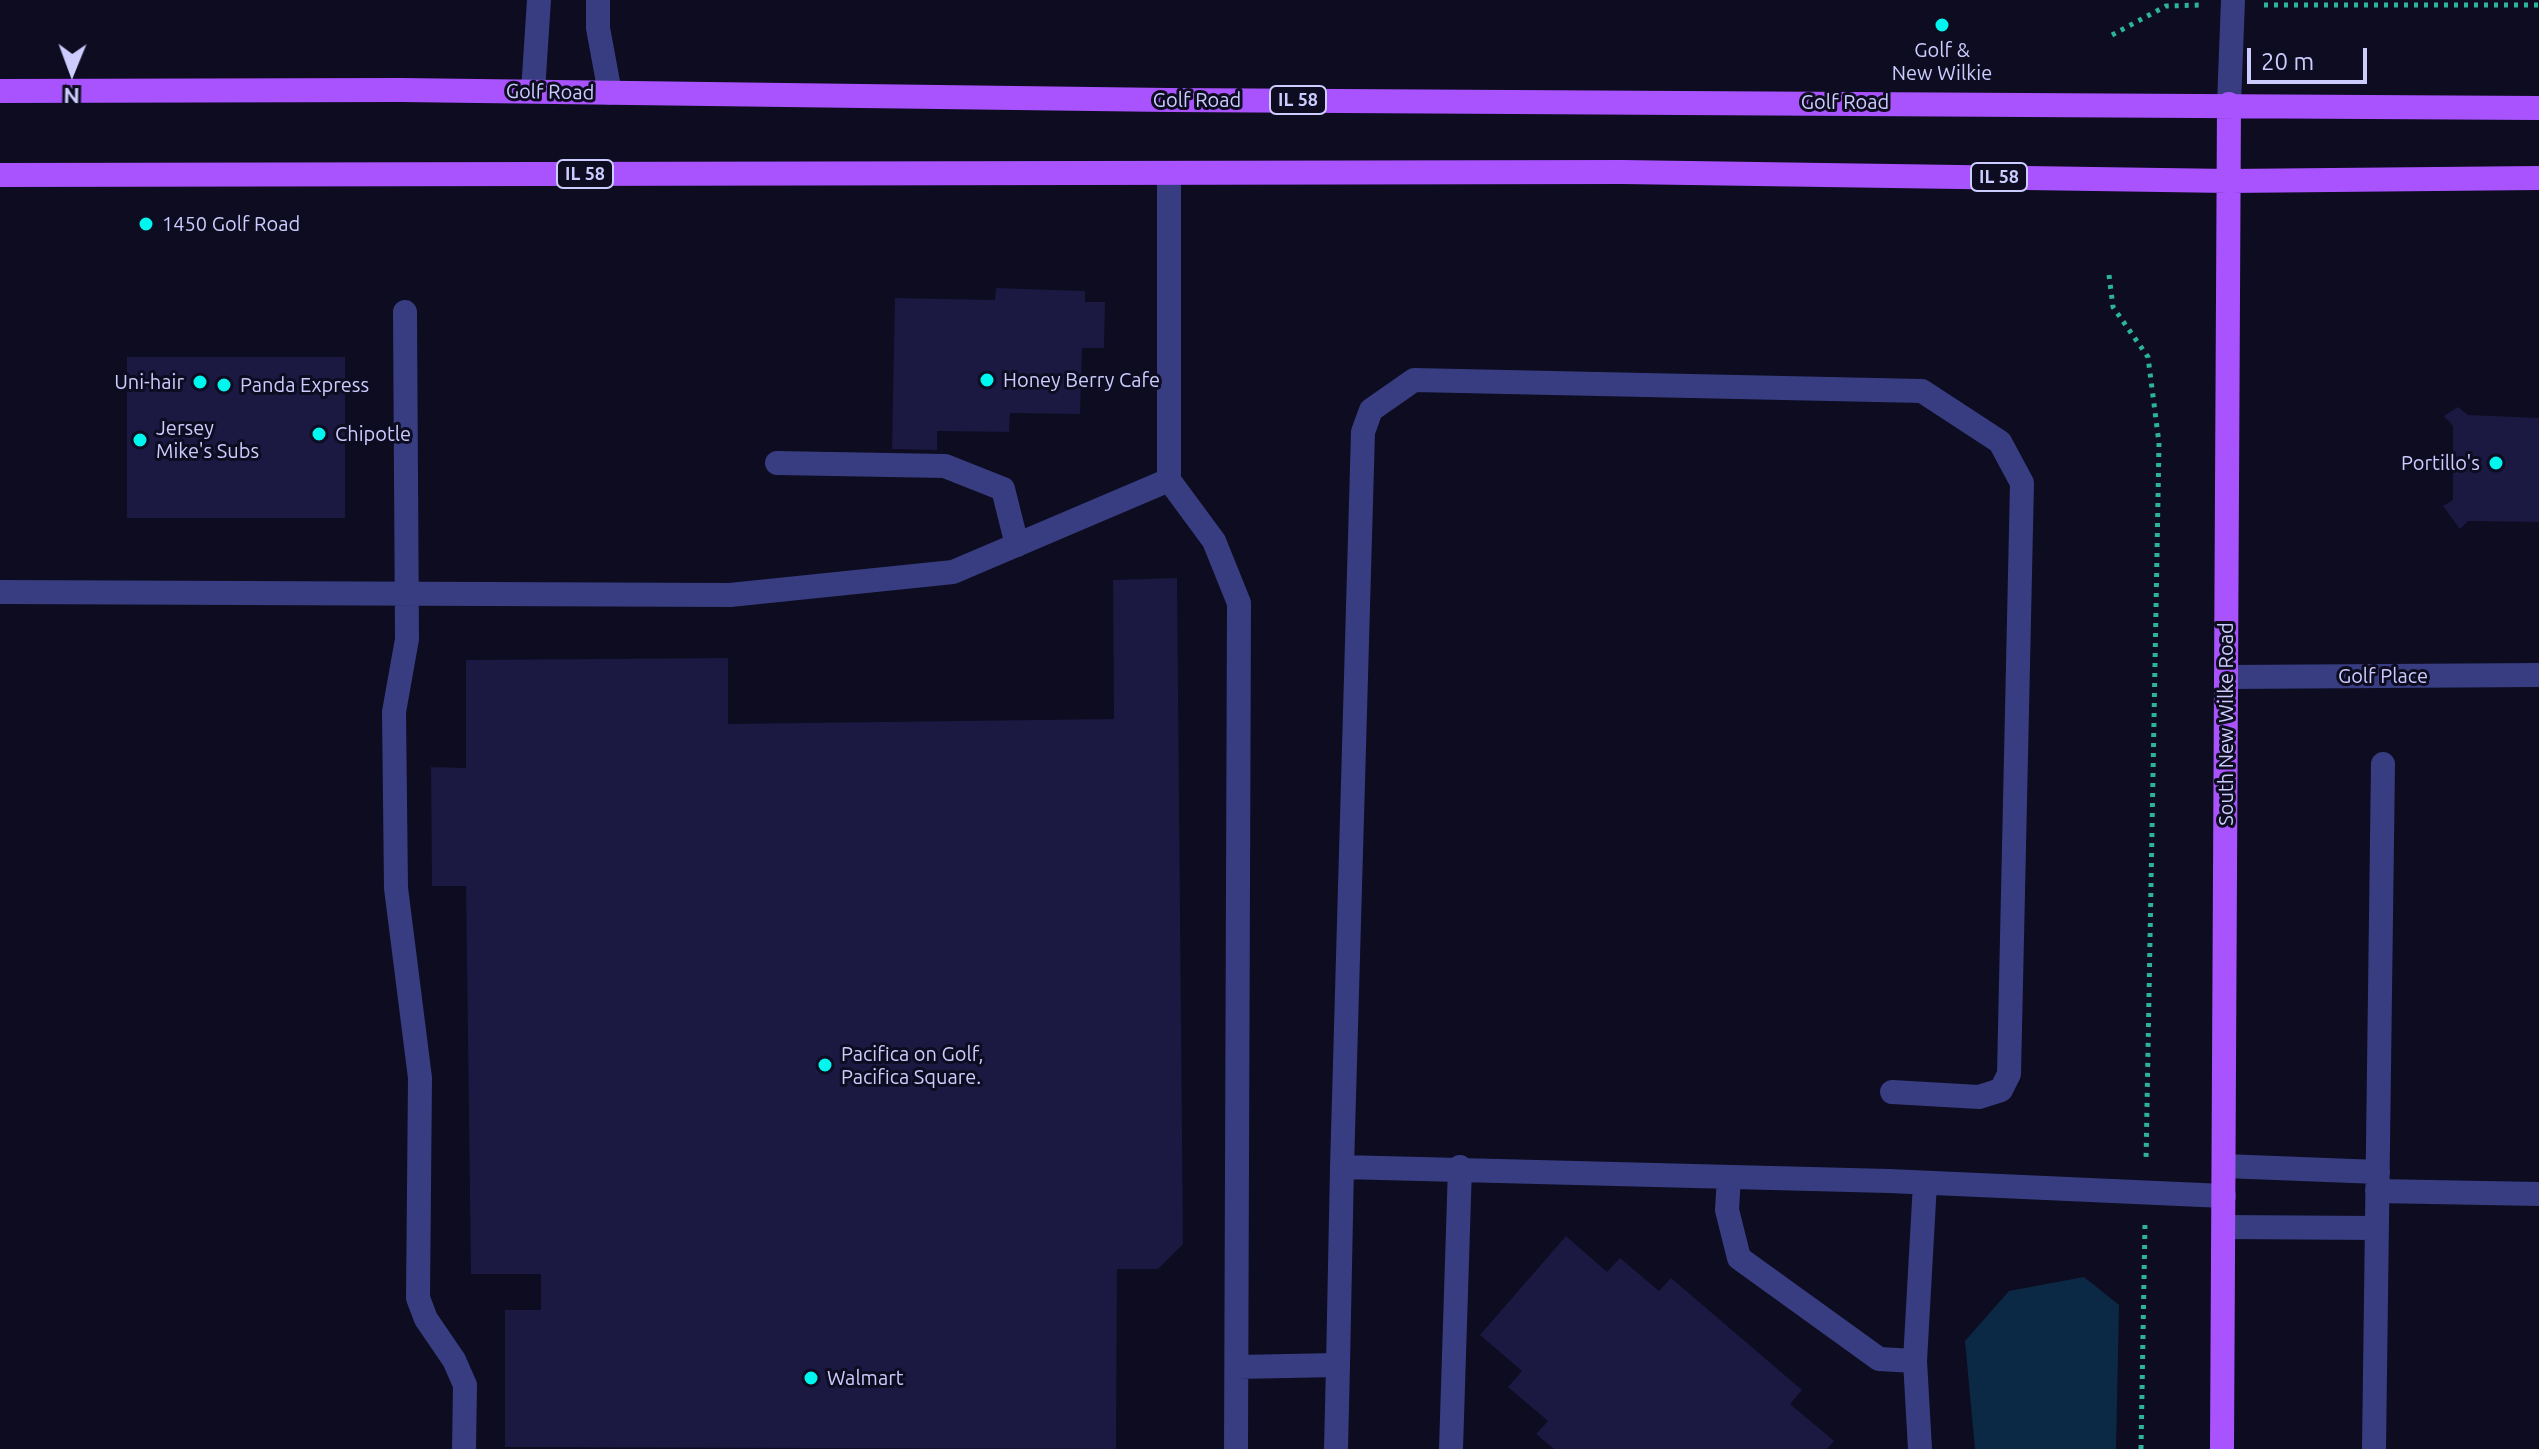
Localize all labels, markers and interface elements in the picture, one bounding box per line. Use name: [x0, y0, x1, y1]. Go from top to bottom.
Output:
marker: Golf & New Wilkie: [1933, 16, 1951, 34]
north arrow: [32, 32, 112, 112]
scale bar: [2251, 32, 2371, 82]
place label: Golf & New Wilkie: [1892, 38, 1992, 85]
text: 20 m: [2261, 48, 2314, 75]
street label: Golf Road: [506, 79, 594, 105]
text: N: [63, 84, 80, 109]
road number: IL 58: [1270, 86, 1326, 114]
street label: Golf Road: [1153, 88, 1241, 112]
street label: Golf Road: [1801, 90, 1889, 114]
road number: IL 58: [557, 160, 613, 188]
road number: IL 58: [1971, 163, 2027, 191]
place label: 1450 Golf Road: [162, 212, 300, 236]
marker: 1450 Golf Road: [137, 215, 155, 233]
place label: Honey Berry Cafe: [1003, 368, 1160, 392]
place label: Uni-hair: [114, 370, 184, 394]
marker: Honey Berry Cafe: [978, 371, 996, 389]
marker: Uni-hair: [191, 373, 209, 391]
place label: Panda Express: [240, 373, 369, 397]
marker: Panda Express: [215, 376, 233, 394]
place label: Jersey Mike's Subs: [156, 416, 259, 463]
place label: Chipotle: [335, 422, 411, 446]
marker: Chipotle: [310, 425, 328, 443]
marker: Jersey Mike's Subs: [131, 431, 149, 449]
place label: Portillo's: [2401, 451, 2480, 475]
marker: Portillo's: [2487, 454, 2505, 472]
street label: South New Wilke Road: [2214, 622, 2238, 826]
street label: Golf Place: [2338, 664, 2428, 688]
place label: Pacifica on Golf, Pacifica Square.: [841, 1042, 983, 1089]
marker: Pacifica on Golf, Pacifica Square.: [816, 1056, 834, 1074]
place label: Walmart: [827, 1366, 904, 1390]
marker: Walmart: [802, 1369, 820, 1387]

